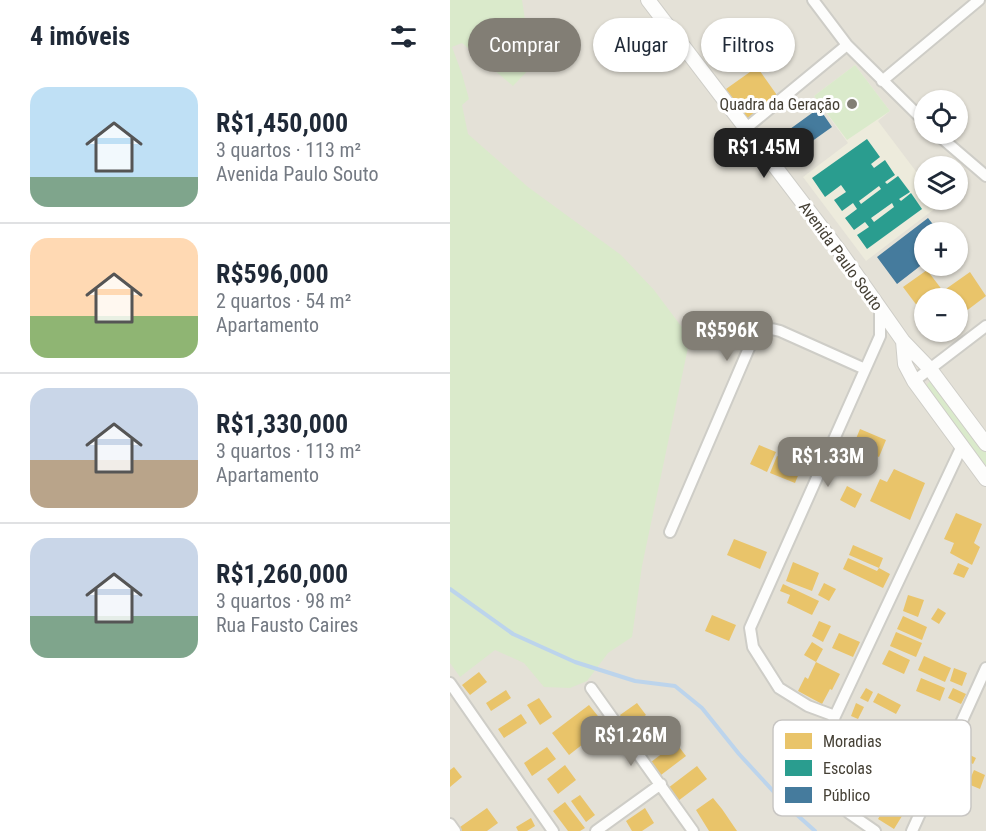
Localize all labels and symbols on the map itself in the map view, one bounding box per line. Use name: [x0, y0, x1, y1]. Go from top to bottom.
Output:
place label: Quadra da Geração: [720, 95, 840, 114]
marker: Quadra da Geração: [845, 97, 859, 111]
pin: R$1.45M: [709, 128, 819, 179]
street label: Avenida Paulo Souto: [795, 198, 887, 314]
pin: R$596K: [678, 311, 776, 362]
pin: R$1.33M: [773, 437, 883, 488]
pin: R$1.26M: [576, 716, 686, 767]
legend: [773, 720, 971, 816]
text: Moradias: [823, 732, 882, 751]
text: Escolas: [823, 759, 872, 778]
text: Público: [823, 786, 870, 805]

